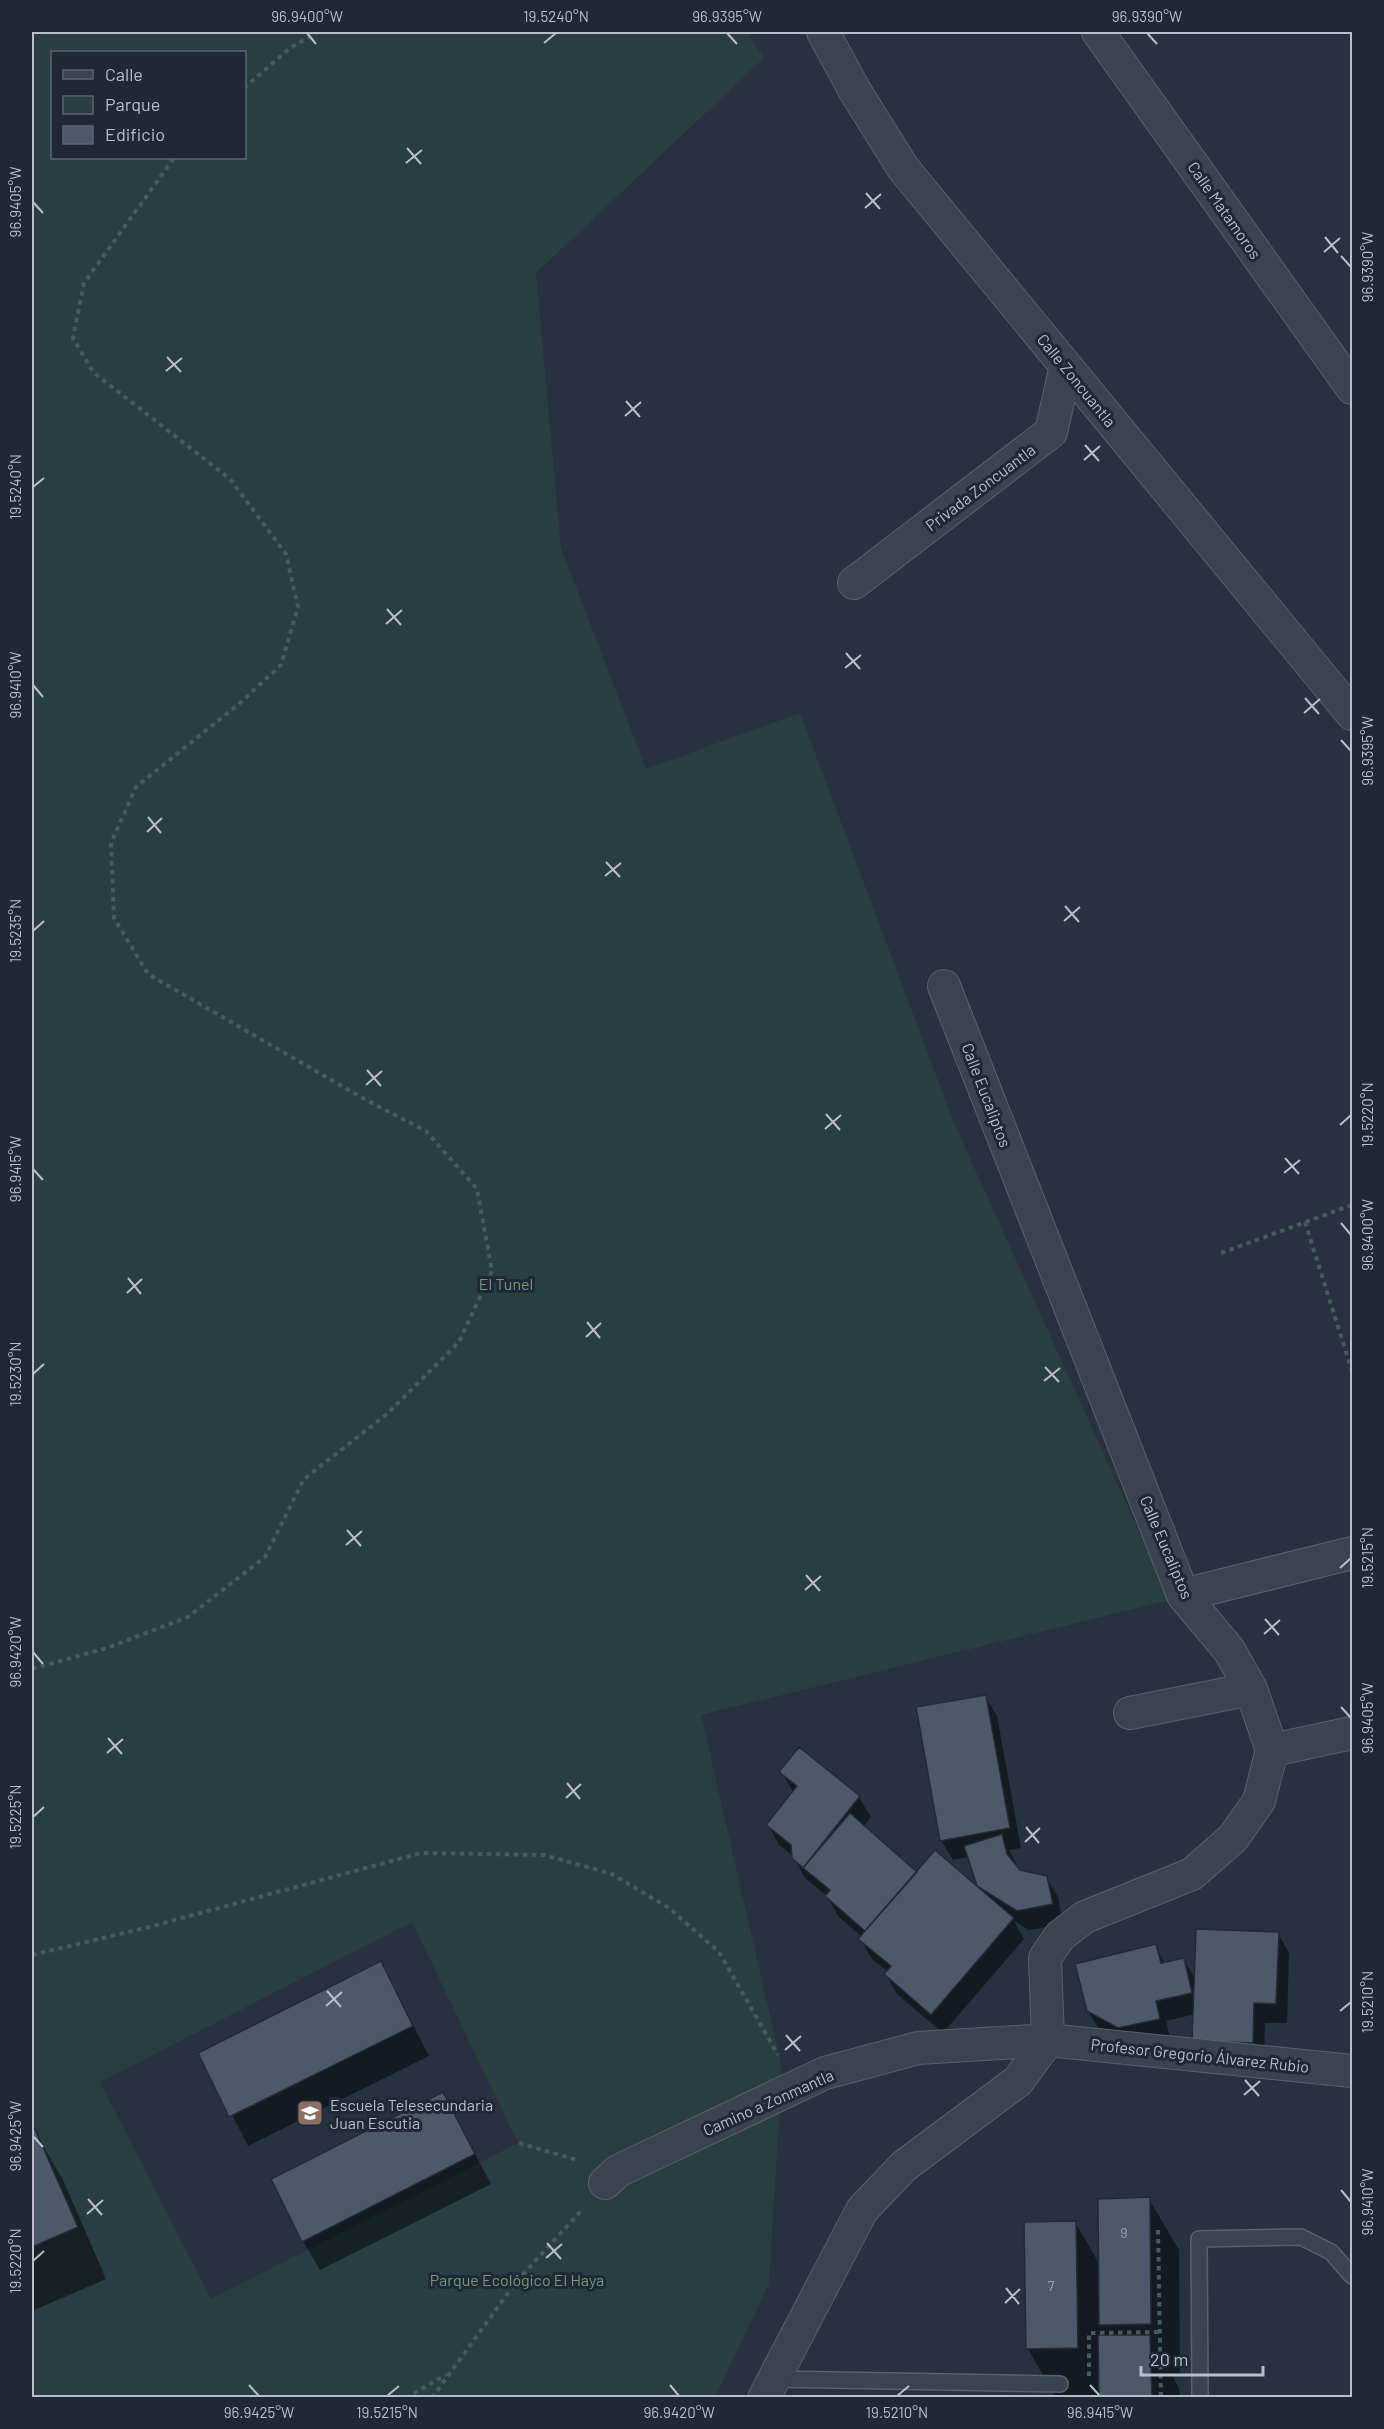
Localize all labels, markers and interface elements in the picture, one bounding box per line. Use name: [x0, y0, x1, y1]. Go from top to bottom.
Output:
text: 96.9400°W: [271, 7, 343, 25]
text: 19.5240°N: [523, 7, 589, 25]
text: 96.9395°W: [692, 7, 762, 25]
text: 96.9390°W: [1112, 7, 1182, 25]
legend: [51, 51, 246, 159]
text: Calle: [105, 63, 143, 85]
text: Parque: [105, 93, 160, 115]
text: Edificio: [105, 123, 165, 145]
street label: Calle Matamoros: [1184, 158, 1266, 262]
text: 96.9405°W: [6, 167, 24, 237]
text: 96.9390°W: [1358, 232, 1376, 302]
street label: Calle Zoncuantla: [1034, 330, 1120, 430]
street label: Privada Zoncuantla: [921, 440, 1039, 534]
text: 19.5240°N: [6, 454, 24, 520]
text: 96.9410°W: [6, 651, 24, 719]
text: 96.9395°W: [1358, 716, 1376, 786]
text: 19.5235°N: [6, 899, 24, 963]
street label: Calle Eucaliptos: [958, 1040, 1016, 1150]
text: 19.5220°N: [1358, 1082, 1376, 1148]
text: 96.9415°W: [6, 1136, 24, 1202]
text: 96.9400°W: [1358, 1199, 1376, 1271]
park label: El Tunel: [479, 1274, 533, 1293]
text: 19.5230°N: [6, 1342, 24, 1406]
street label: Calle Eucaliptos: [1137, 1493, 1197, 1601]
text: 19.5215°N: [1358, 1527, 1376, 1589]
text: 96.9420°W: [6, 1616, 24, 1688]
text: 96.9405°W: [1358, 1683, 1376, 1753]
text: 19.5225°N: [6, 1785, 24, 1849]
text: 19.5210°N: [1358, 1971, 1376, 2033]
street label: Profesor Gregorio Álvarez Rubio: [1090, 2034, 1310, 2076]
street label: Camino a Zonmantla: [700, 2065, 836, 2139]
place label: Escuela Telesecundaria Juan Escutia: [330, 2095, 493, 2132]
school or university icon: Escuela Telesecundaria Juan Escutia: [295, 2098, 325, 2128]
text: 96.9425°W: [6, 2101, 24, 2171]
text: 96.9410°W: [1358, 2168, 1376, 2236]
house number: 9: [1120, 2224, 1128, 2241]
text: 19.5220°N: [6, 2228, 24, 2294]
park label: Parque Ecológico El Haya: [430, 2270, 604, 2289]
house number: 7: [1048, 2277, 1055, 2294]
scale bar: [1141, 2339, 1262, 2377]
text: 20 m: [1150, 2348, 1188, 2370]
text: 96.9425°W: [224, 2403, 294, 2421]
text: 19.5215°N: [356, 2403, 418, 2421]
text: 96.9420°W: [643, 2403, 715, 2421]
text: 19.5210°N: [866, 2403, 928, 2421]
text: 96.9415°W: [1067, 2403, 1133, 2421]

